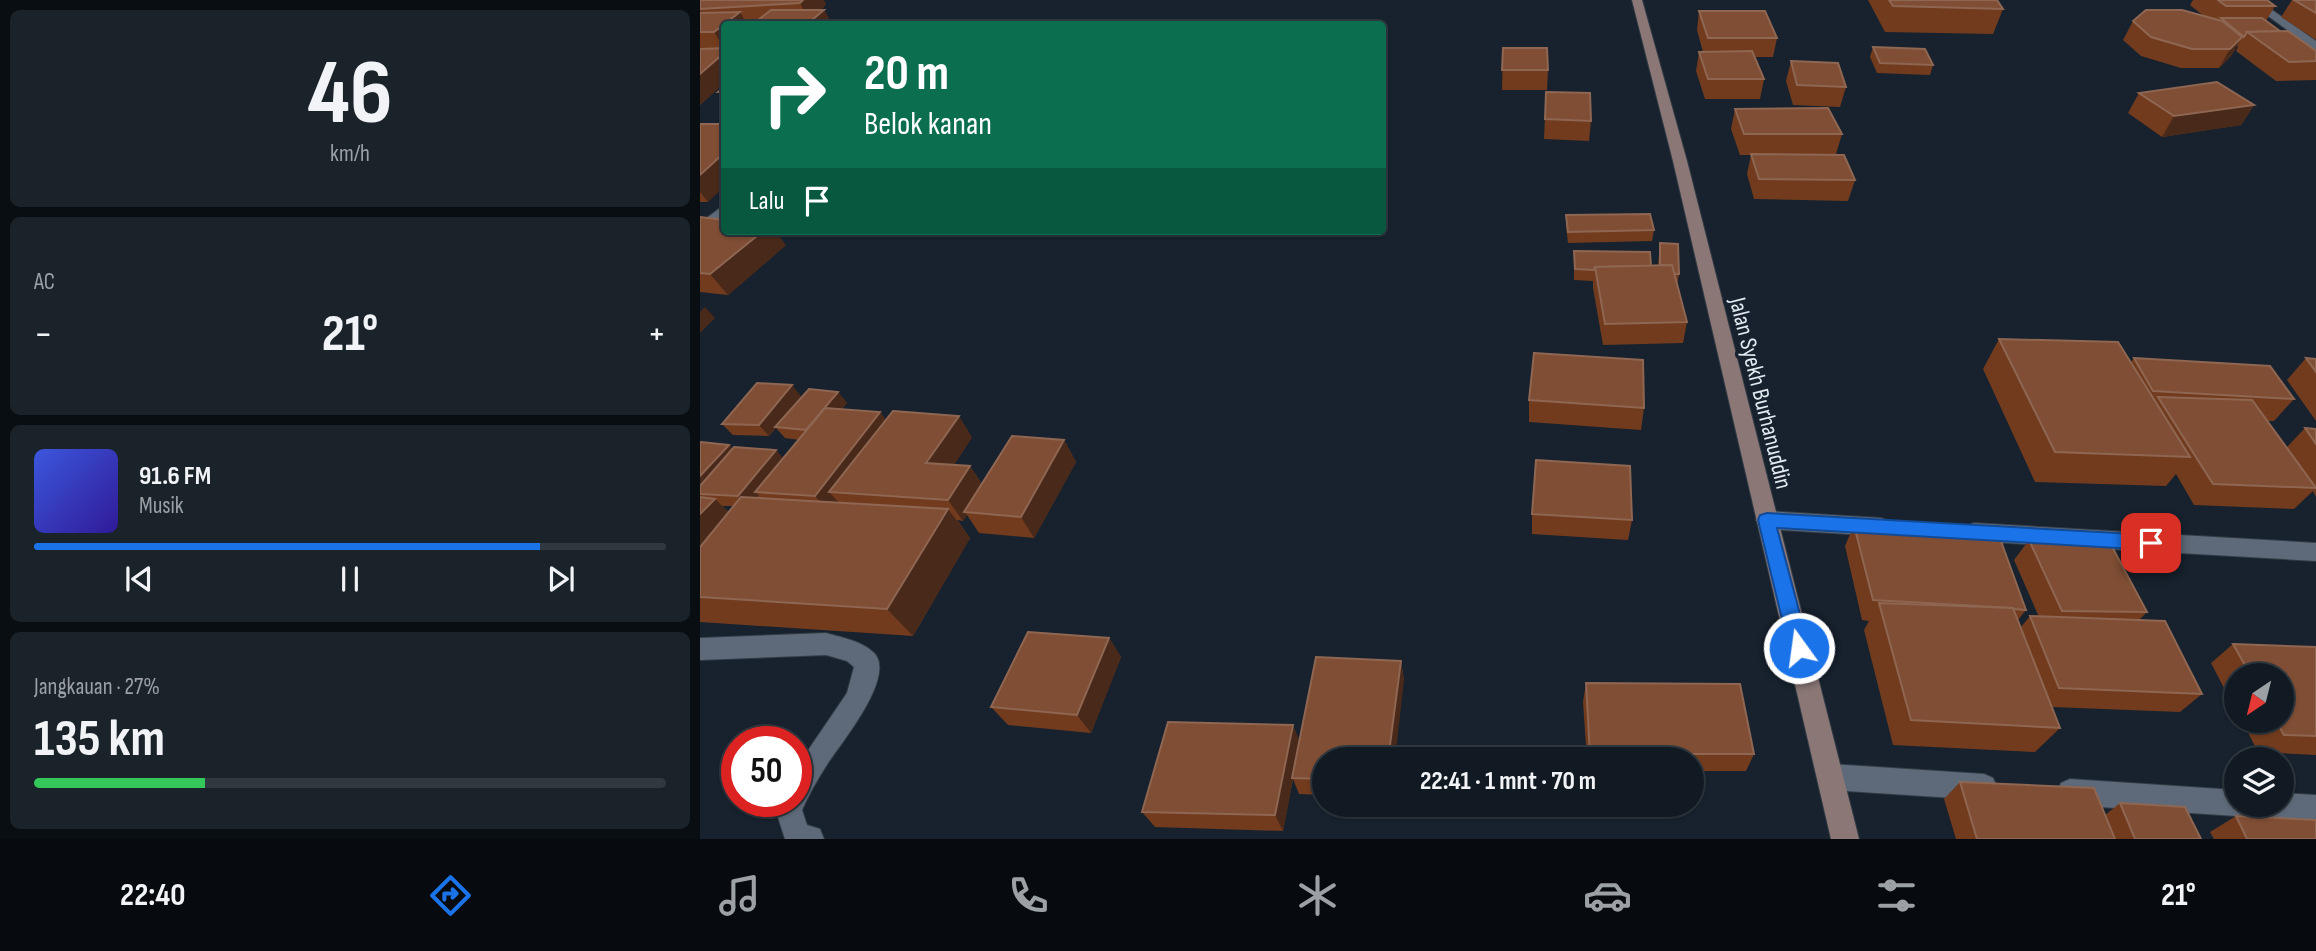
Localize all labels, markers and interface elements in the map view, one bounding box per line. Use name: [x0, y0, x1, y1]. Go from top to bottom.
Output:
text: 46: [307, 40, 393, 149]
text: 20 m: [864, 45, 949, 104]
icon: right: [749, 49, 840, 140]
text: Belok kanan: [864, 105, 992, 144]
text: km/h: [330, 140, 370, 168]
icon: arrive: [798, 182, 836, 220]
text: Lalu: [749, 186, 784, 217]
text: AC: [34, 268, 55, 296]
street label: Jalan Syekh Burhanuddin: [1722, 293, 1798, 492]
text: 21°: [322, 303, 378, 366]
text: −: [34, 312, 53, 357]
text: +: [647, 312, 666, 357]
text: 91.6 FM: [139, 461, 211, 492]
text: Musik: [139, 492, 184, 520]
pin: [2121, 513, 2181, 573]
icon: arrive: [2132, 524, 2170, 562]
icon: previous: [120, 560, 158, 598]
icon: pause: [331, 560, 369, 598]
icon: next: [542, 560, 580, 598]
position arrow: [1762, 611, 1836, 685]
north arrow: [2224, 663, 2294, 733]
map controls: [2224, 663, 2294, 817]
text: Jangkauan · 27%: [34, 673, 160, 701]
text: 135 km: [34, 708, 165, 771]
speed limit sign: 50: [721, 726, 812, 817]
button: layers: [2224, 747, 2294, 817]
text: 22:41 · 1 mnt · 70 m: [1420, 766, 1596, 797]
icon: directions: [426, 871, 475, 920]
icon: music: [715, 871, 764, 920]
icon: phone: [1004, 871, 1053, 920]
icon: climate: [1293, 871, 1342, 920]
icon: car: [1583, 871, 1632, 920]
icon: filters: [1872, 871, 1921, 920]
text: 22:40: [120, 876, 185, 915]
text: 21°: [2161, 876, 2196, 915]

